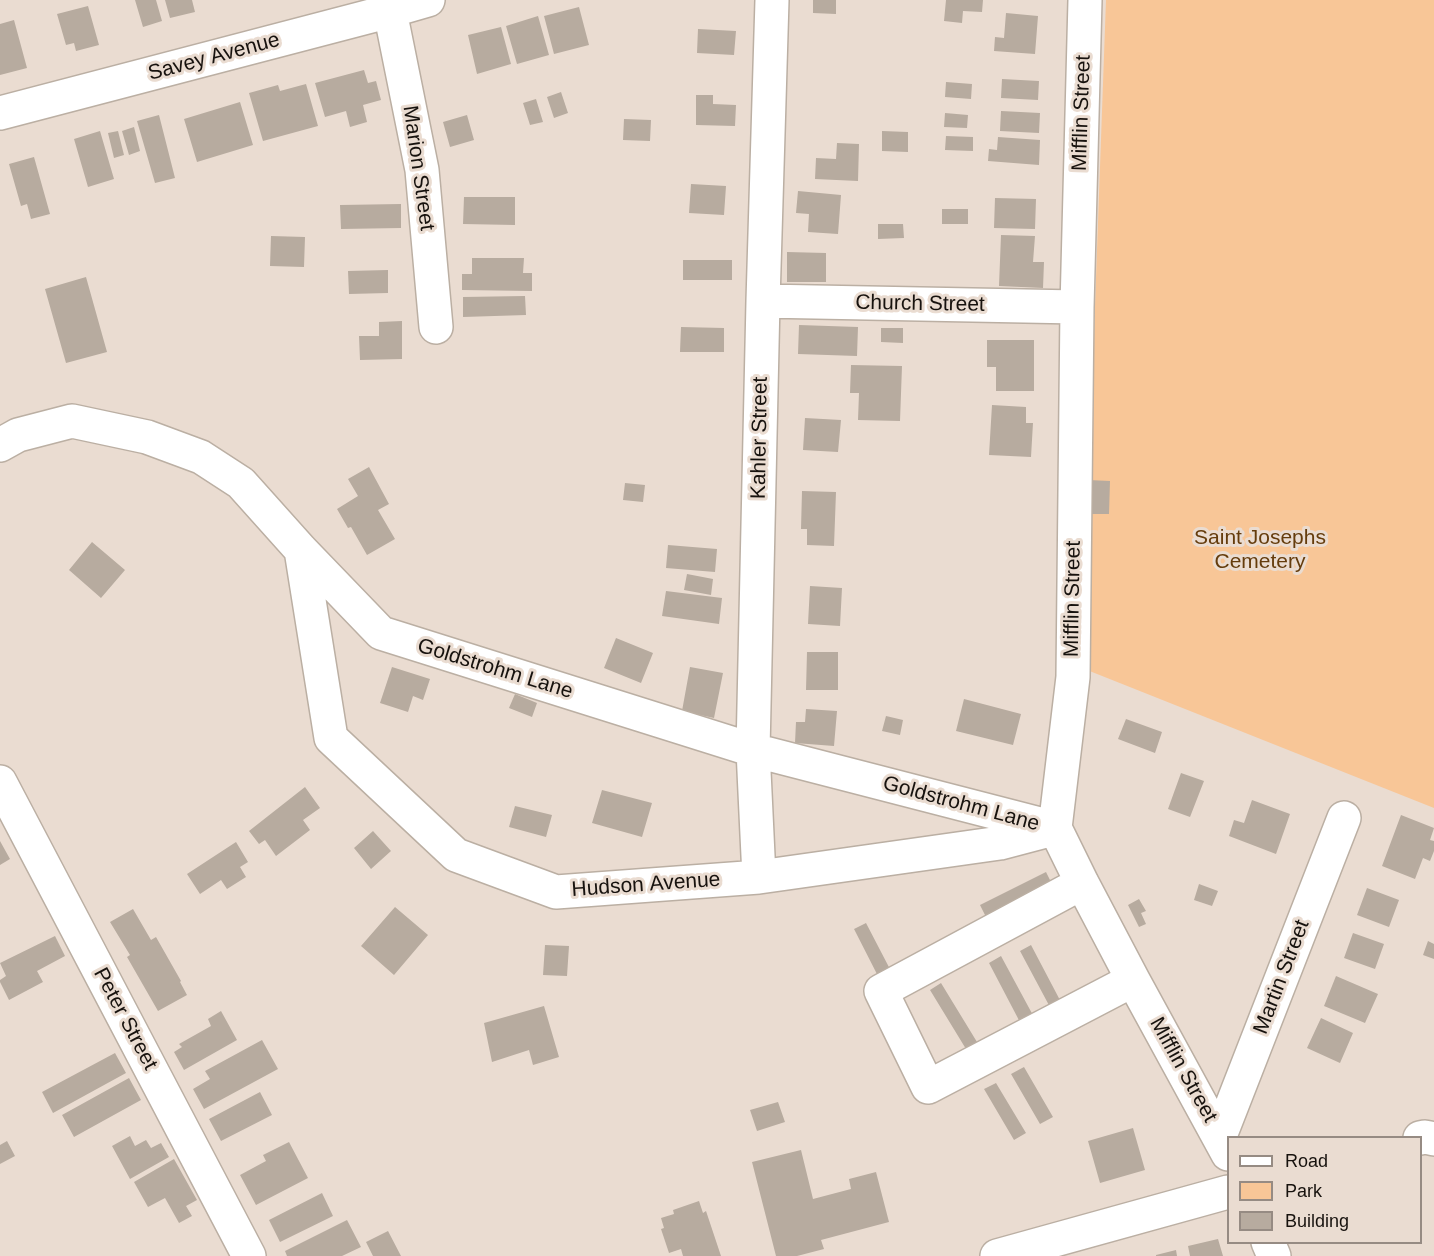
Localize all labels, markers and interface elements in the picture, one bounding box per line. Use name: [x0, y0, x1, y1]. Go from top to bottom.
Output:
street label: Savey Avenue: [146, 27, 282, 87]
street label: Mifflin Street: [1067, 54, 1097, 172]
street label: Marion Street: [397, 104, 439, 232]
street label: Church Street: [855, 290, 985, 318]
street label: Kahler Street: [746, 377, 774, 499]
park label: Saint Josephs Cemetery: [1194, 525, 1326, 575]
street label: Mifflin Street: [1059, 541, 1087, 657]
street label: Goldstrohm Lane: [414, 633, 576, 705]
street label: Goldstrohm Lane: [880, 771, 1042, 837]
street label: Hudson Avenue: [571, 867, 721, 903]
street label: Martin Street: [1249, 916, 1315, 1038]
street label: Peter Street: [88, 964, 162, 1074]
street label: Mifflin Street: [1144, 1013, 1222, 1127]
legend: [1227, 1136, 1422, 1244]
text: Road: [1285, 1151, 1328, 1171]
text: Park: [1285, 1181, 1322, 1201]
text: Building: [1285, 1211, 1349, 1231]

